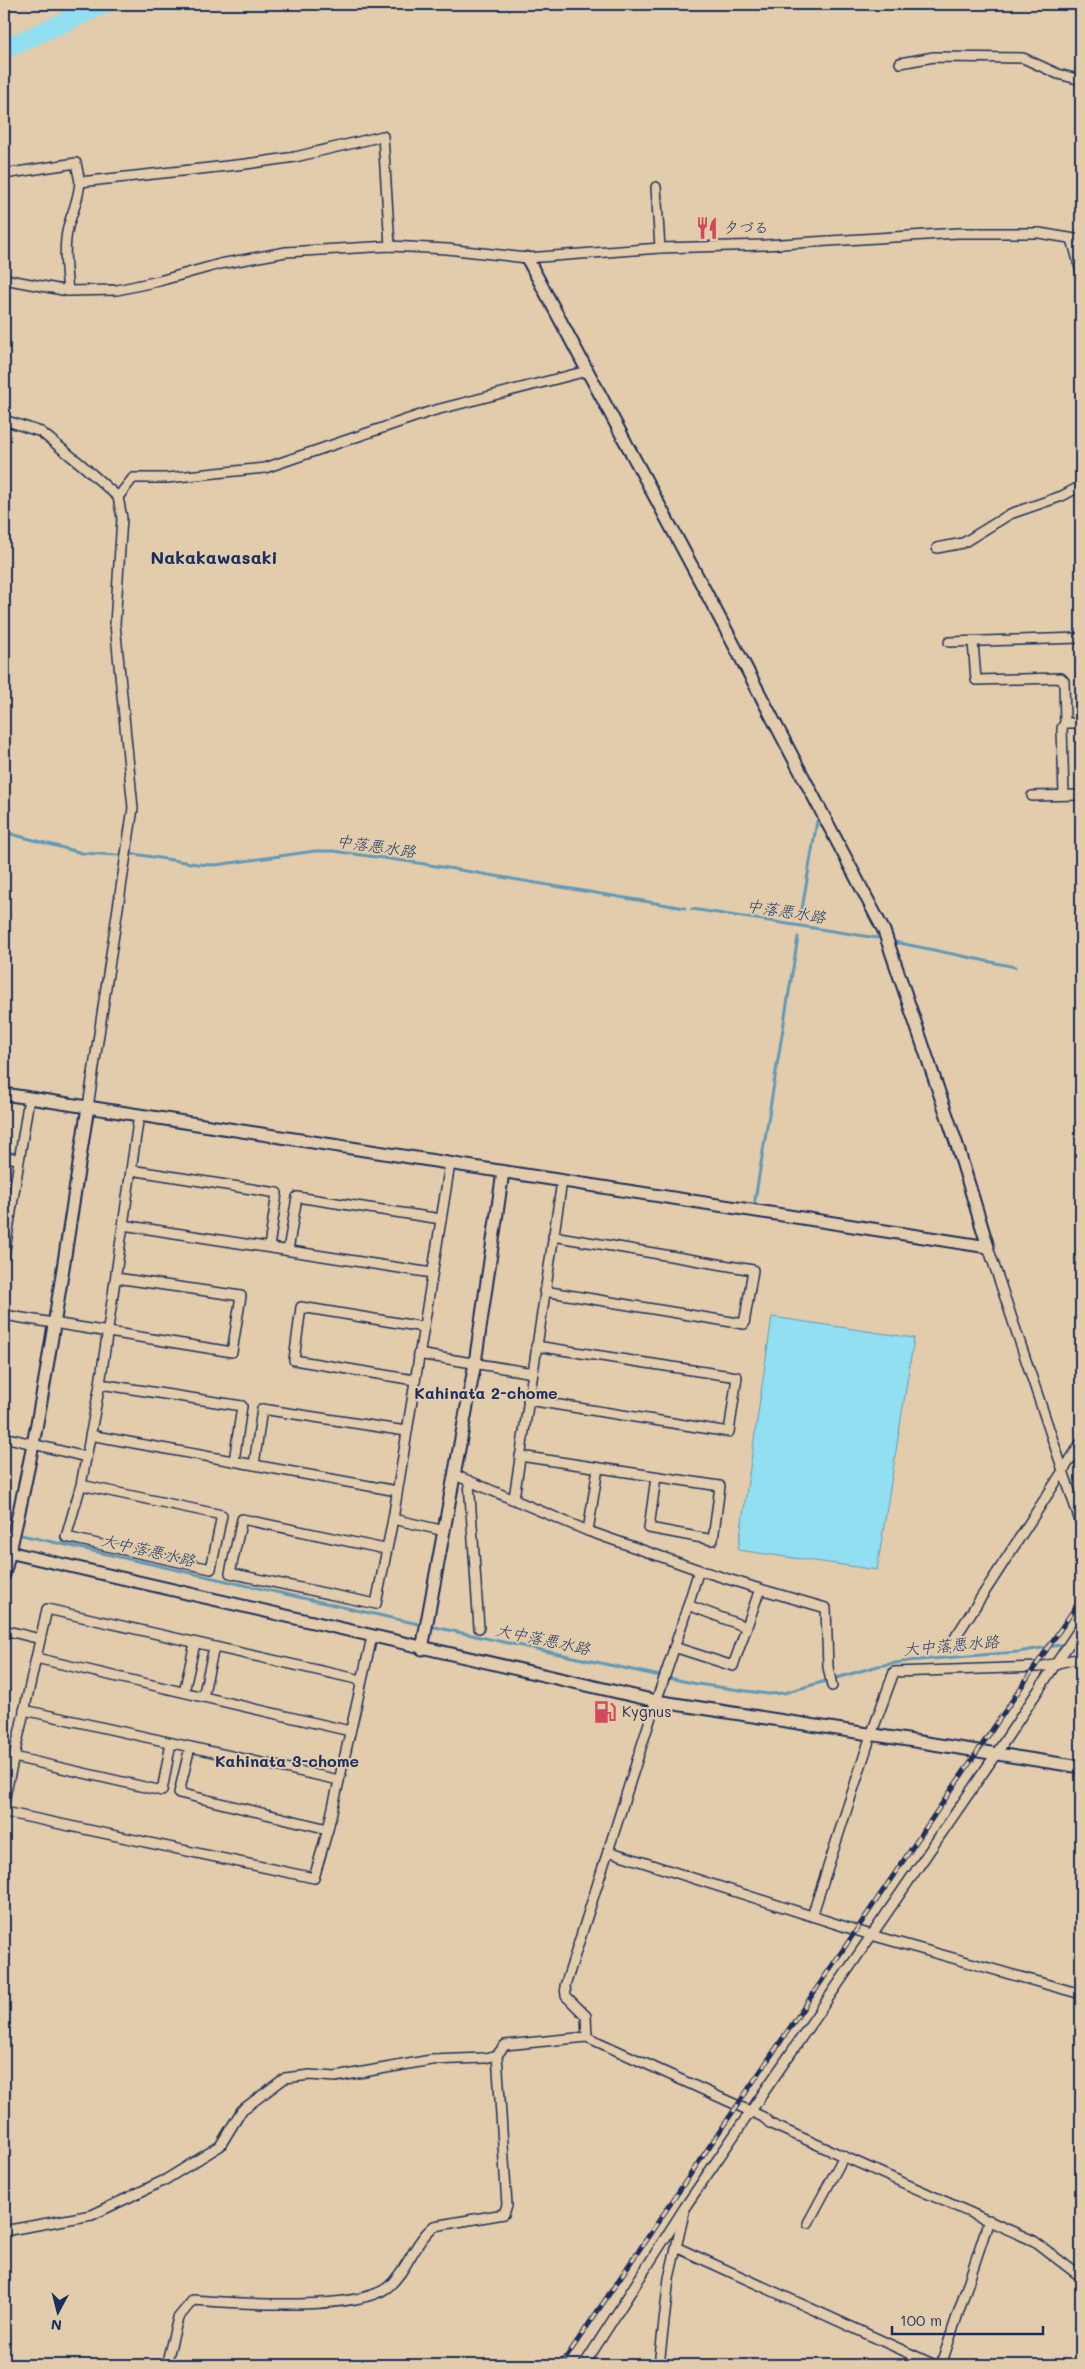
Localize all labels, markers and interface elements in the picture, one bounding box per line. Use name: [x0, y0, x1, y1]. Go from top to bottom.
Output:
restaurant icon: 夕づる: [694, 215, 720, 241]
place label: 夕づる: [724, 217, 769, 237]
district label: Nakakawasaki: [150, 545, 278, 569]
water label: 中落悪水路: [335, 830, 418, 862]
water label: 中落悪水路: [745, 894, 828, 927]
district label: Kahinata 2-chome: [414, 1382, 558, 1403]
water label: 大中落悪水路: [99, 1528, 198, 1571]
water label: 大中落悪水路: [494, 1618, 593, 1659]
water label: 大中落悪水路: [902, 1630, 1001, 1659]
fuel station icon: Kygnus: [592, 1699, 618, 1725]
place label: Kygnus: [622, 1701, 671, 1721]
district label: Kahinata 3-chome: [215, 1750, 359, 1771]
north arrow: [32, 2286, 82, 2336]
scale bar: [892, 2304, 1044, 2336]
text: 100 m: [900, 2310, 942, 2330]
text: N: [50, 2315, 63, 2335]

